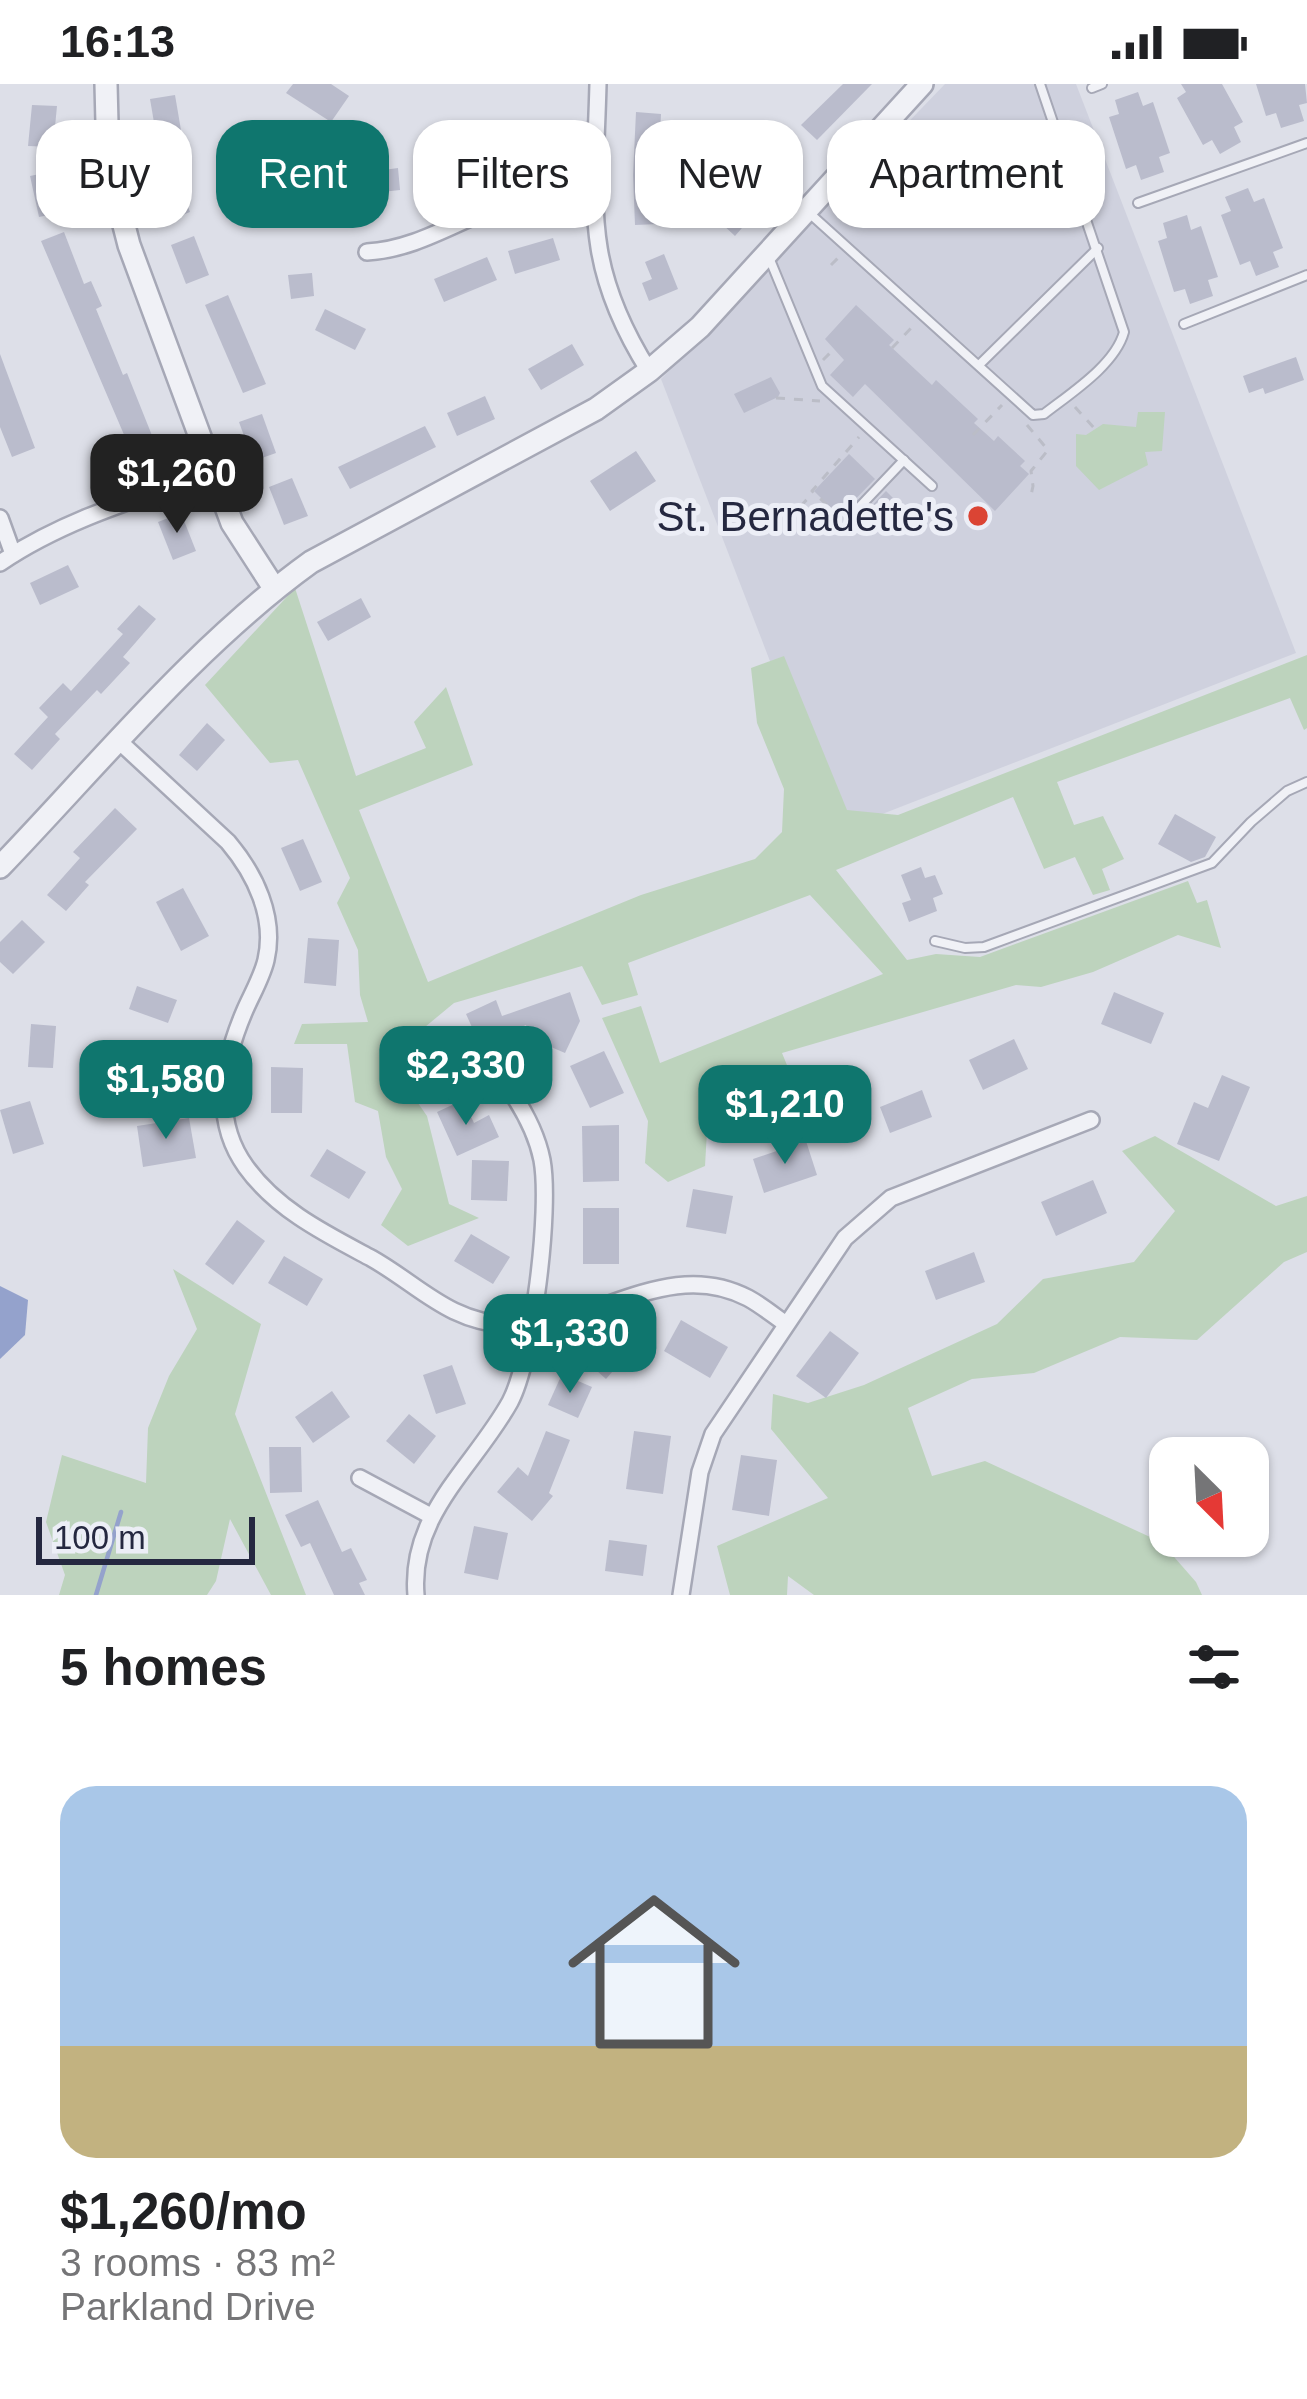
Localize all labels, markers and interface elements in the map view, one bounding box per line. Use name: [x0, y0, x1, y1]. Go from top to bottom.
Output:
text: 16:13: [60, 16, 175, 67]
chip: Buy: [36, 120, 192, 228]
chip: Rent: [216, 120, 389, 228]
chip: Filters: [413, 120, 611, 228]
chip: New: [635, 120, 803, 228]
chip: Apartment: [827, 120, 1105, 228]
pin: $1,260: [79, 434, 275, 536]
text: $1,260: [117, 451, 237, 494]
place label: St. Bernadette's: [656, 493, 954, 540]
marker: St. Bernadette's: [965, 503, 991, 529]
pin: $2,330: [368, 1026, 564, 1128]
pin: $1,580: [68, 1040, 264, 1142]
text: $2,330: [406, 1043, 526, 1086]
text: $1,580: [106, 1057, 226, 1100]
pin: $1,210: [687, 1065, 883, 1167]
text: $1,210: [725, 1082, 845, 1125]
pin: $1,330: [472, 1294, 668, 1396]
text: $1,330: [510, 1311, 630, 1354]
north arrow: [1149, 1437, 1269, 1557]
map controls: [1149, 1437, 1269, 1557]
scale bar: [36, 1511, 255, 1564]
text: 100 m: [54, 1519, 146, 1556]
icon: filters: [1181, 1634, 1247, 1700]
text: 5 homes: [60, 1639, 267, 1696]
icon: home: [546, 1864, 762, 2080]
text: $1,260/mo: [60, 2183, 307, 2240]
text: 3 rooms · 83 m²: [60, 2241, 335, 2284]
text: Parkland Drive: [60, 2285, 316, 2328]

